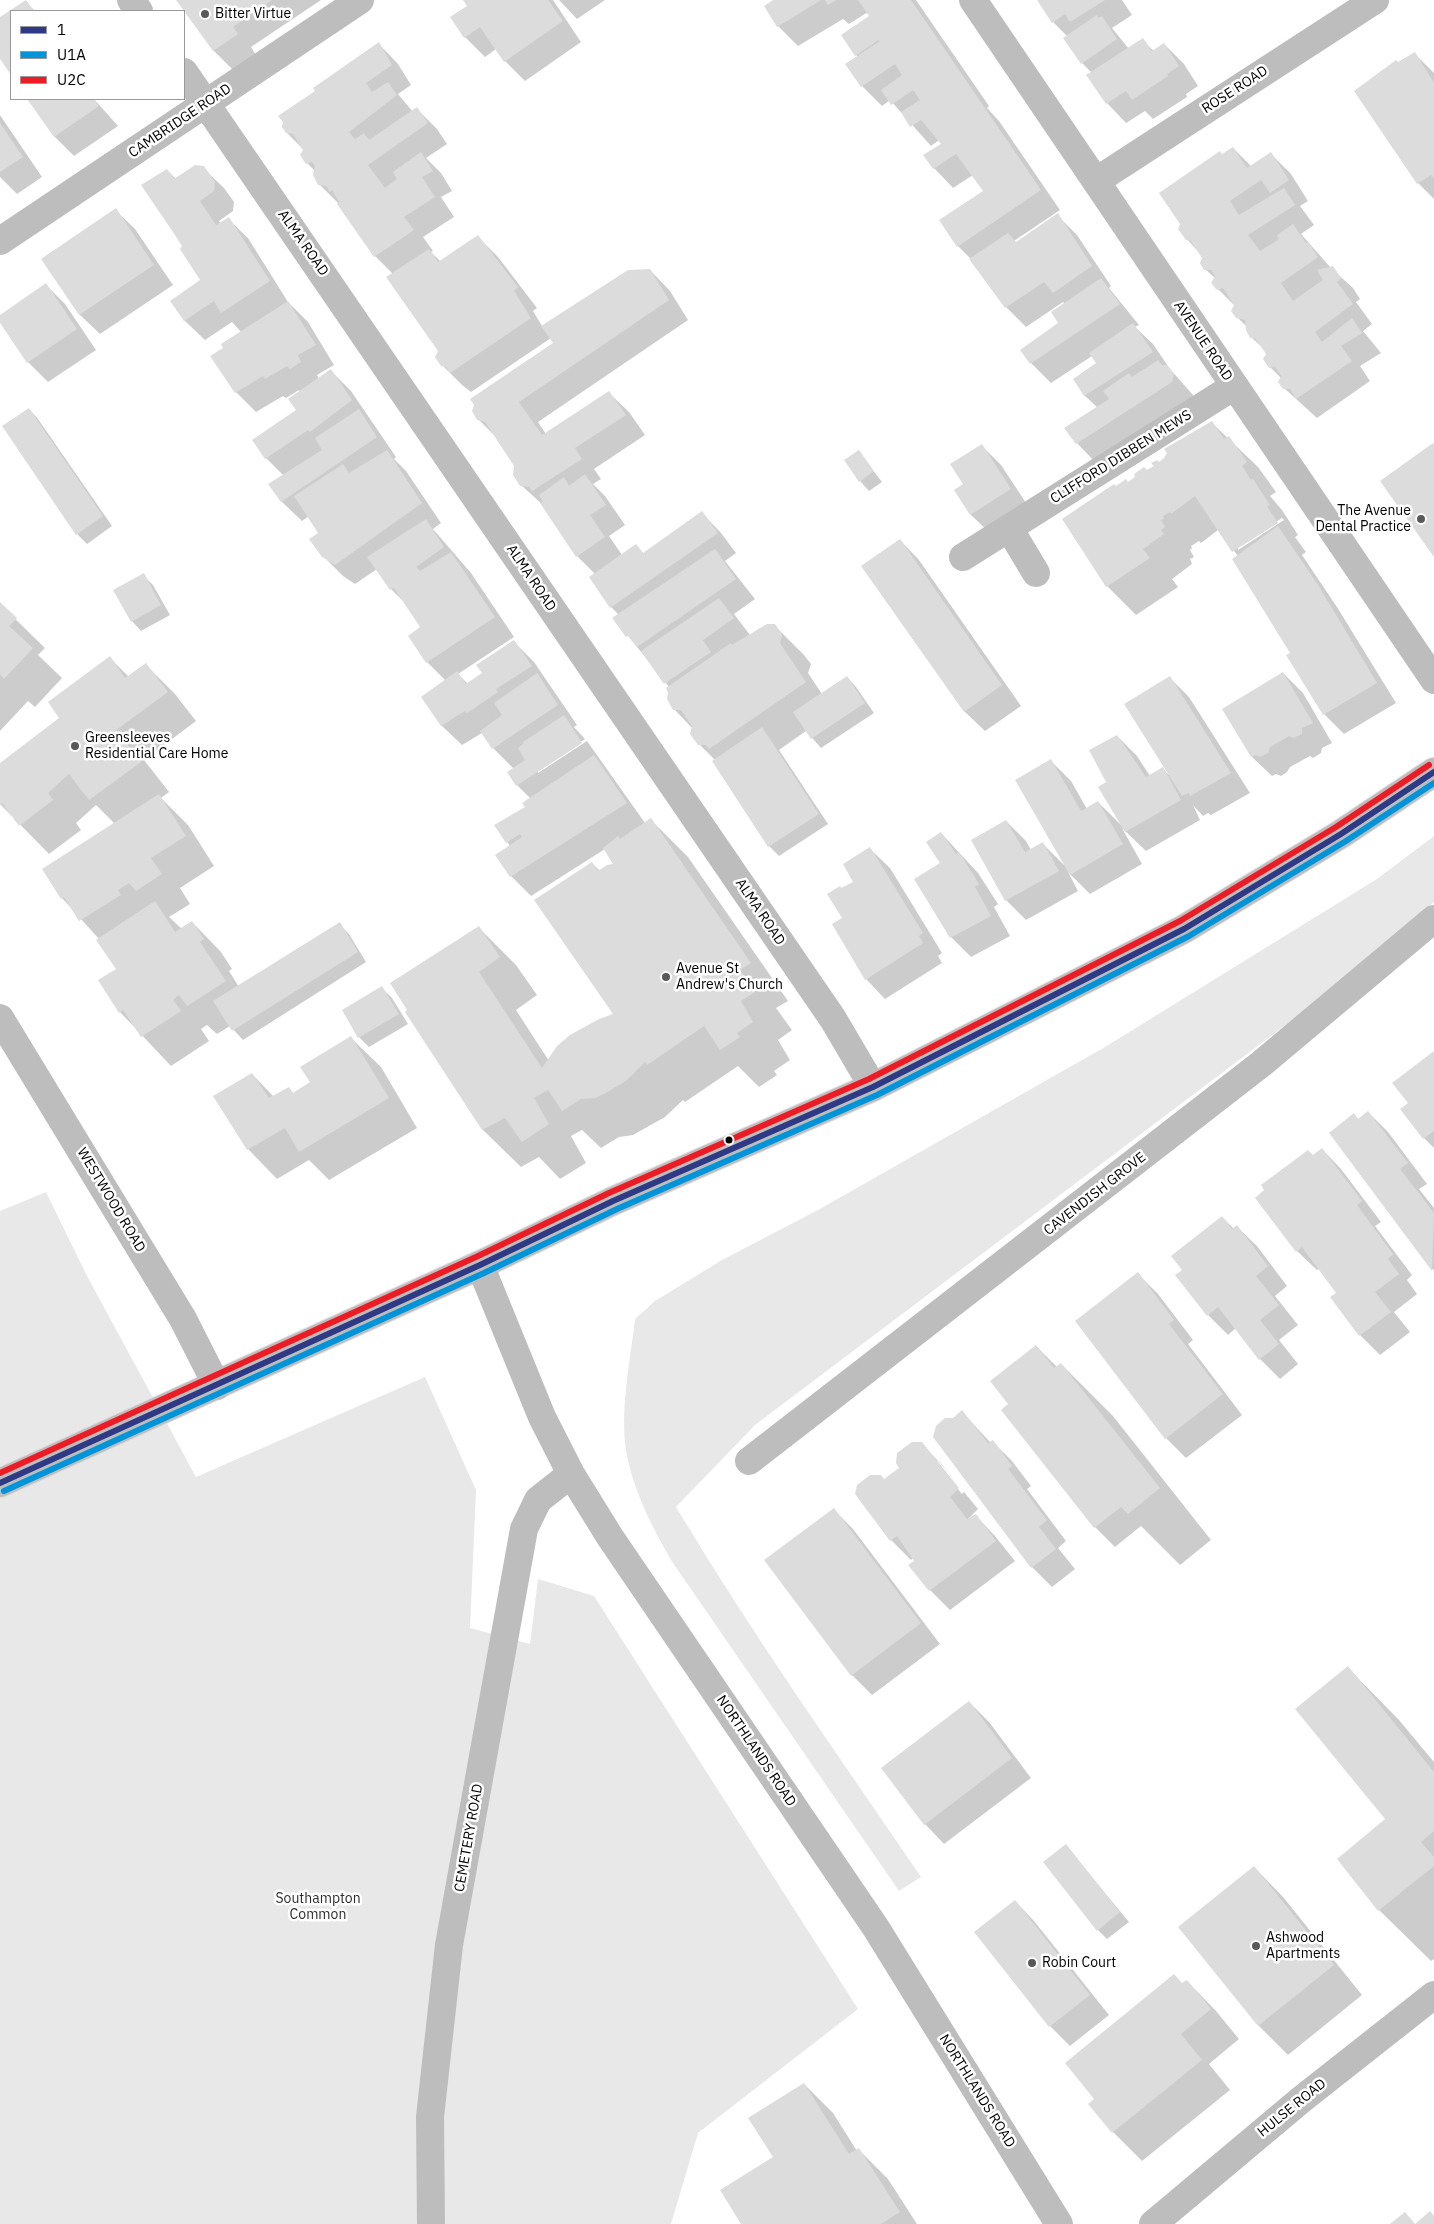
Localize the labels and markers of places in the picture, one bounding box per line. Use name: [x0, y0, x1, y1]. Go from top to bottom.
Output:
place label: Bitter Virtue: [215, 6, 291, 22]
marker: Bitter Virtue: [199, 8, 211, 20]
place label: The Avenue Dental Practice: [1315, 503, 1411, 536]
marker: The Avenue Dental Practice: [1415, 513, 1427, 525]
place label: Greensleeves Residential Care Home: [85, 730, 228, 762]
marker: Greensleeves Residential Care Home: [69, 740, 81, 752]
place label: Avenue St Andrew's Church: [676, 961, 783, 994]
marker: Avenue St Andrew's Church: [660, 971, 672, 983]
unlabelled marker: [724, 1135, 734, 1145]
place label: Ashwood Apartments: [1266, 1930, 1340, 1962]
marker: Ashwood Apartments: [1250, 1940, 1262, 1952]
place label: Robin Court: [1042, 1955, 1116, 1971]
marker: Robin Court: [1026, 1957, 1038, 1969]

